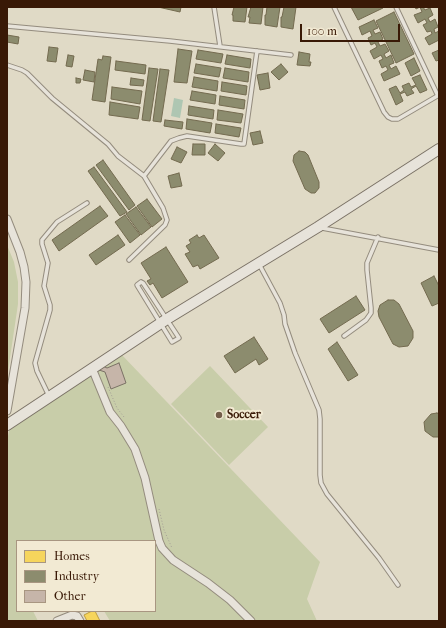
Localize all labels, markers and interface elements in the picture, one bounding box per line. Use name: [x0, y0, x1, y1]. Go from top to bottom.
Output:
scale bar: [302, 16, 402, 42]
text: 100 m: [307, 24, 337, 38]
place label: Soccer: [227, 408, 261, 422]
marker: Soccer: [214, 410, 224, 420]
legend: [16, 540, 156, 612]
text: Homes: [54, 549, 90, 563]
text: Industry: [54, 569, 99, 583]
text: Other: [54, 589, 86, 603]

